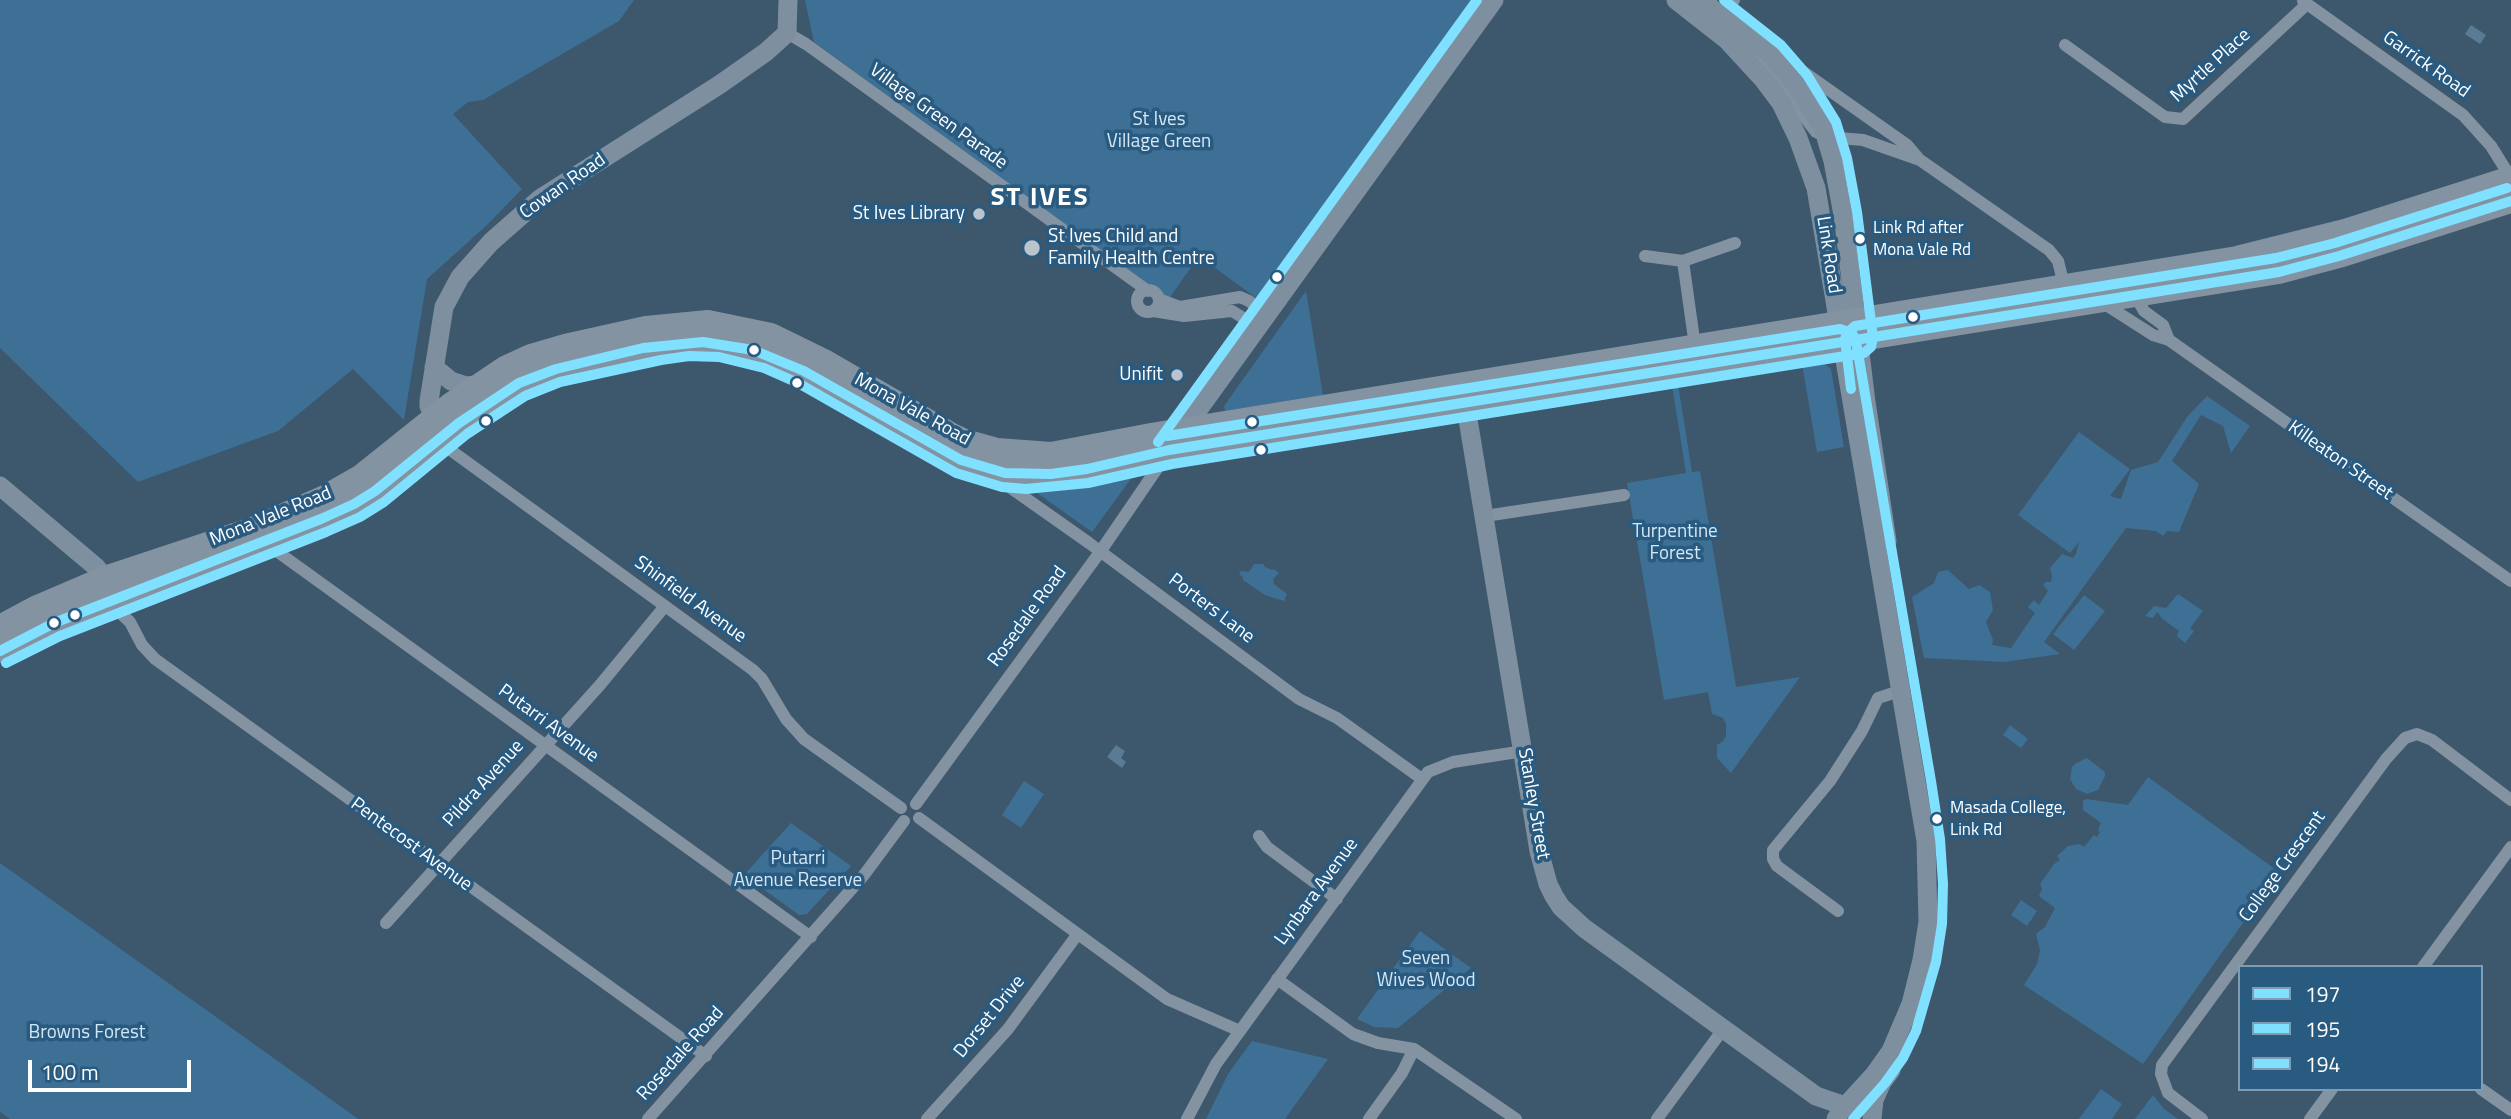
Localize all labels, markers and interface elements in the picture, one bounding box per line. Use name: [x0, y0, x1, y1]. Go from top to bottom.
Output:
street label: Myrtle Place: [2166, 24, 2256, 108]
street label: Garrick Road: [2378, 27, 2474, 103]
street label: Village Green Parade: [864, 59, 1012, 175]
park label: St Ives Village Green: [1107, 109, 1211, 153]
street label: Cowan Road: [516, 149, 610, 225]
district label: ST IVES: [991, 183, 1089, 215]
place label: St Ives Library: [853, 203, 965, 225]
marker: St Ives Library: [971, 206, 987, 222]
street label: Link Road: [1811, 215, 1845, 295]
place label: Link Rd after Mona Vale Rd: [1873, 219, 1971, 259]
place label: St Ives Child and Family Health Centre: [1048, 226, 1214, 270]
marker: Link Rd after Mona Vale Rd: [1853, 232, 1867, 246]
marker: St Ives Child and Family Health Centre: [1022, 238, 1042, 258]
unlabelled marker: [1270, 270, 1284, 284]
unlabelled marker: [1906, 310, 1920, 324]
unlabelled marker: [747, 343, 761, 357]
place label: Unifit: [1119, 364, 1163, 386]
marker: Unifit: [1169, 367, 1185, 383]
street label: Mona Vale Road: [850, 369, 974, 451]
unlabelled marker: [790, 376, 804, 390]
unlabelled marker: [479, 414, 493, 428]
unlabelled marker: [1245, 415, 1259, 429]
street label: Killeaton Street: [2283, 416, 2397, 506]
unlabelled marker: [1254, 443, 1268, 457]
street label: Mona Vale Road: [207, 482, 335, 552]
park label: Turpentine Forest: [1632, 521, 1718, 565]
street label: Shinfield Avenue: [630, 552, 750, 648]
street label: Rosedale Road: [984, 562, 1072, 672]
street label: Porters Lane: [1163, 569, 1259, 649]
unlabelled marker: [68, 608, 82, 622]
unlabelled marker: [47, 616, 61, 630]
street label: Putarri Avenue: [493, 680, 603, 768]
street label: Pildra Avenue: [439, 736, 529, 832]
street label: Stanley Street: [1512, 747, 1554, 861]
street label: Pentecost Avenue: [346, 793, 476, 897]
place label: Masada College, Link Rd: [1950, 799, 2066, 839]
street label: College Crescent: [2235, 807, 2331, 927]
marker: Masada College, Link Rd: [1930, 812, 1944, 826]
street label: Lynbara Avenue: [1271, 834, 1363, 950]
park label: Putarri Avenue Reserve: [734, 848, 862, 892]
park label: Seven Wives Wood: [1376, 948, 1476, 992]
legend: [2238, 965, 2483, 1091]
street label: Dorset Drive: [950, 971, 1030, 1063]
text: 197: [2305, 978, 2340, 1010]
street label: Rosedale Road: [633, 1002, 729, 1106]
text: 195: [2305, 1013, 2340, 1045]
park label: Browns Forest: [29, 1022, 145, 1044]
scale bar: [32, 1046, 194, 1090]
text: 194: [2305, 1048, 2340, 1080]
text: 100 m: [41, 1056, 98, 1088]

